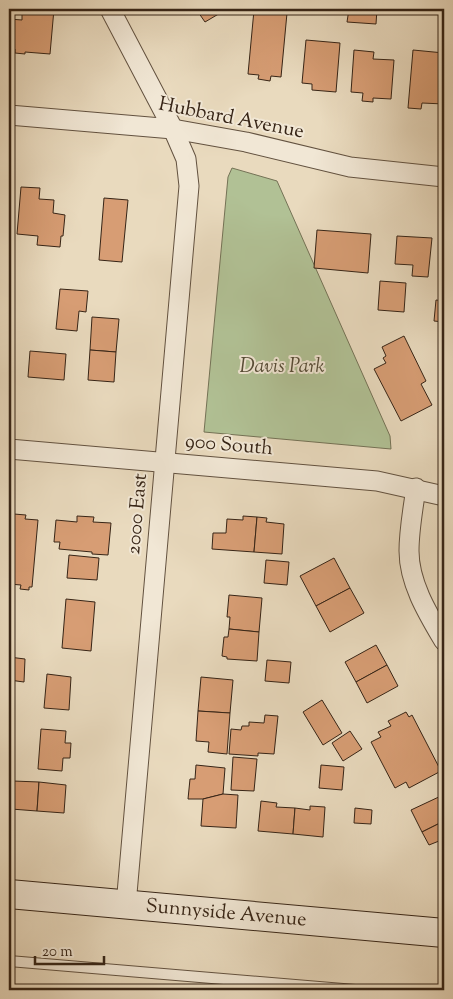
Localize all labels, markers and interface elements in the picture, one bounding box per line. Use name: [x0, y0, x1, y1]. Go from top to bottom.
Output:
street label: Hubbard Avenue: [156, 91, 306, 147]
park label: Davis Park: [240, 353, 324, 382]
street label: 900 South: [184, 428, 274, 464]
street label: 2000 East: [120, 472, 156, 556]
street label: Sunnyside Avenue: [144, 893, 308, 935]
scale bar: [35, 934, 104, 966]
text: 20 m: [42, 942, 73, 963]

